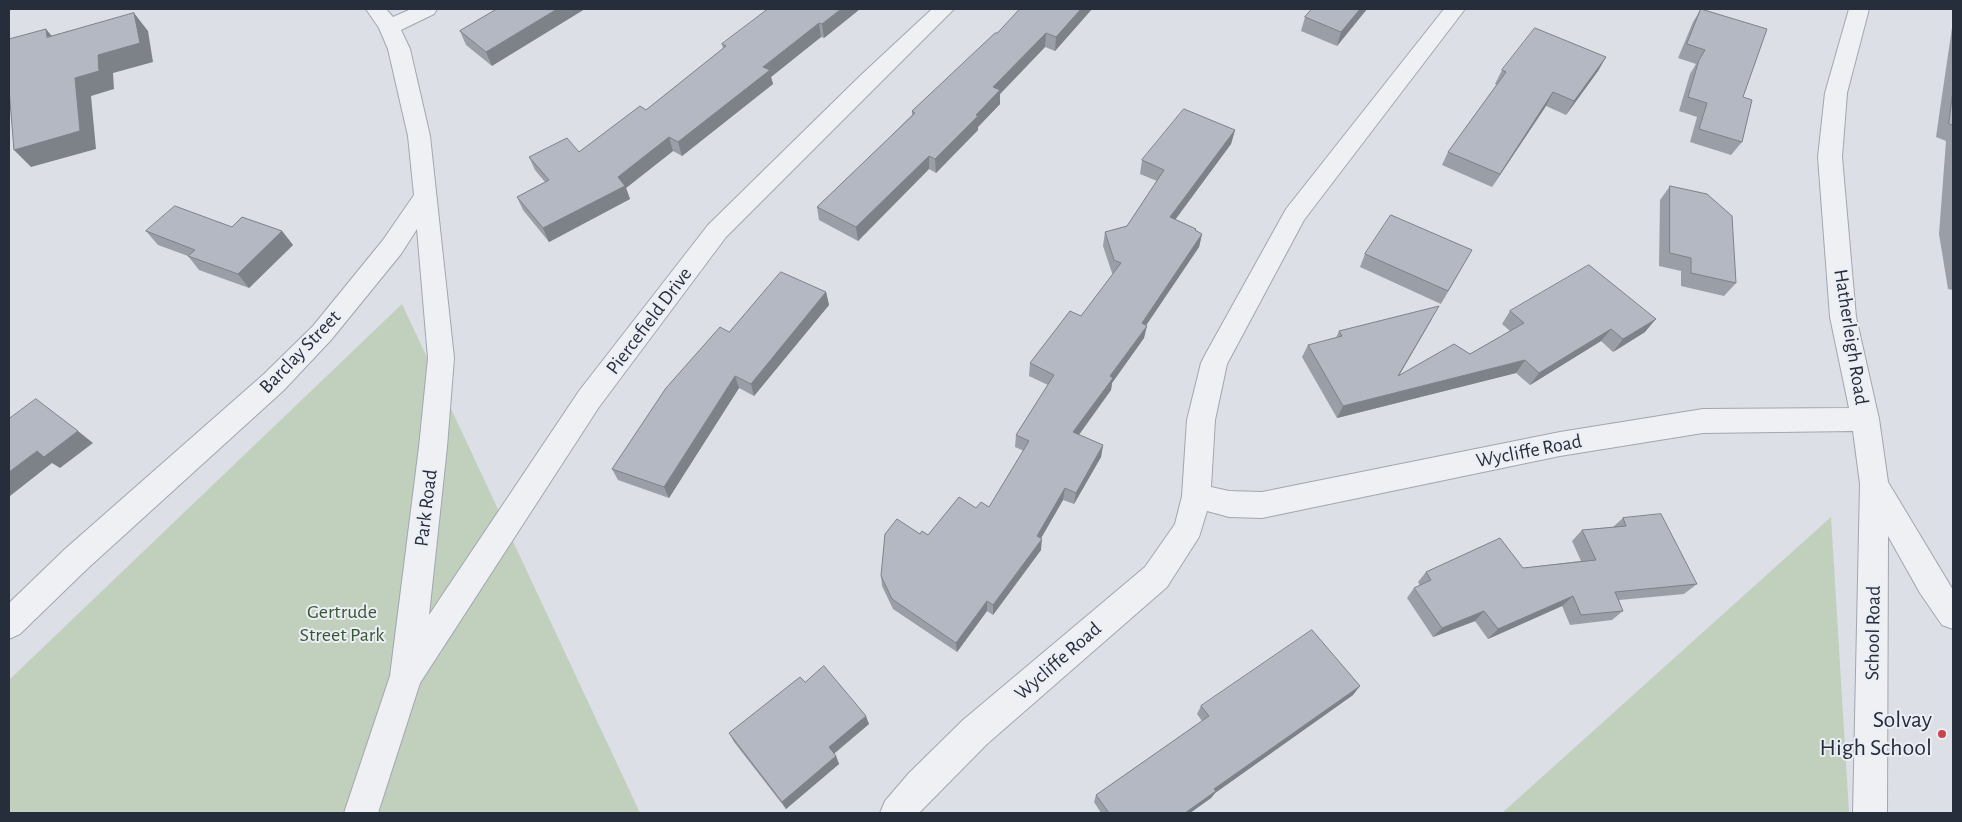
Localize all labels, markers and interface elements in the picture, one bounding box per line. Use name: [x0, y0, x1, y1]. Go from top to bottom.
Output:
street label: Piercefield Drive: [601, 263, 697, 379]
street label: Hatherleigh Road: [1828, 267, 1874, 407]
street label: Barclay Street: [254, 305, 346, 399]
street label: Wycliffe Road: [1474, 429, 1584, 473]
street label: Park Road: [409, 468, 443, 548]
street label: School Road: [1860, 585, 1886, 681]
park label: Gertrude Street Park: [300, 600, 384, 647]
street label: Wycliffe Road: [1010, 617, 1106, 705]
place label: Solvay High School: [1820, 706, 1932, 762]
marker: Solvay High School: [1936, 728, 1948, 740]

